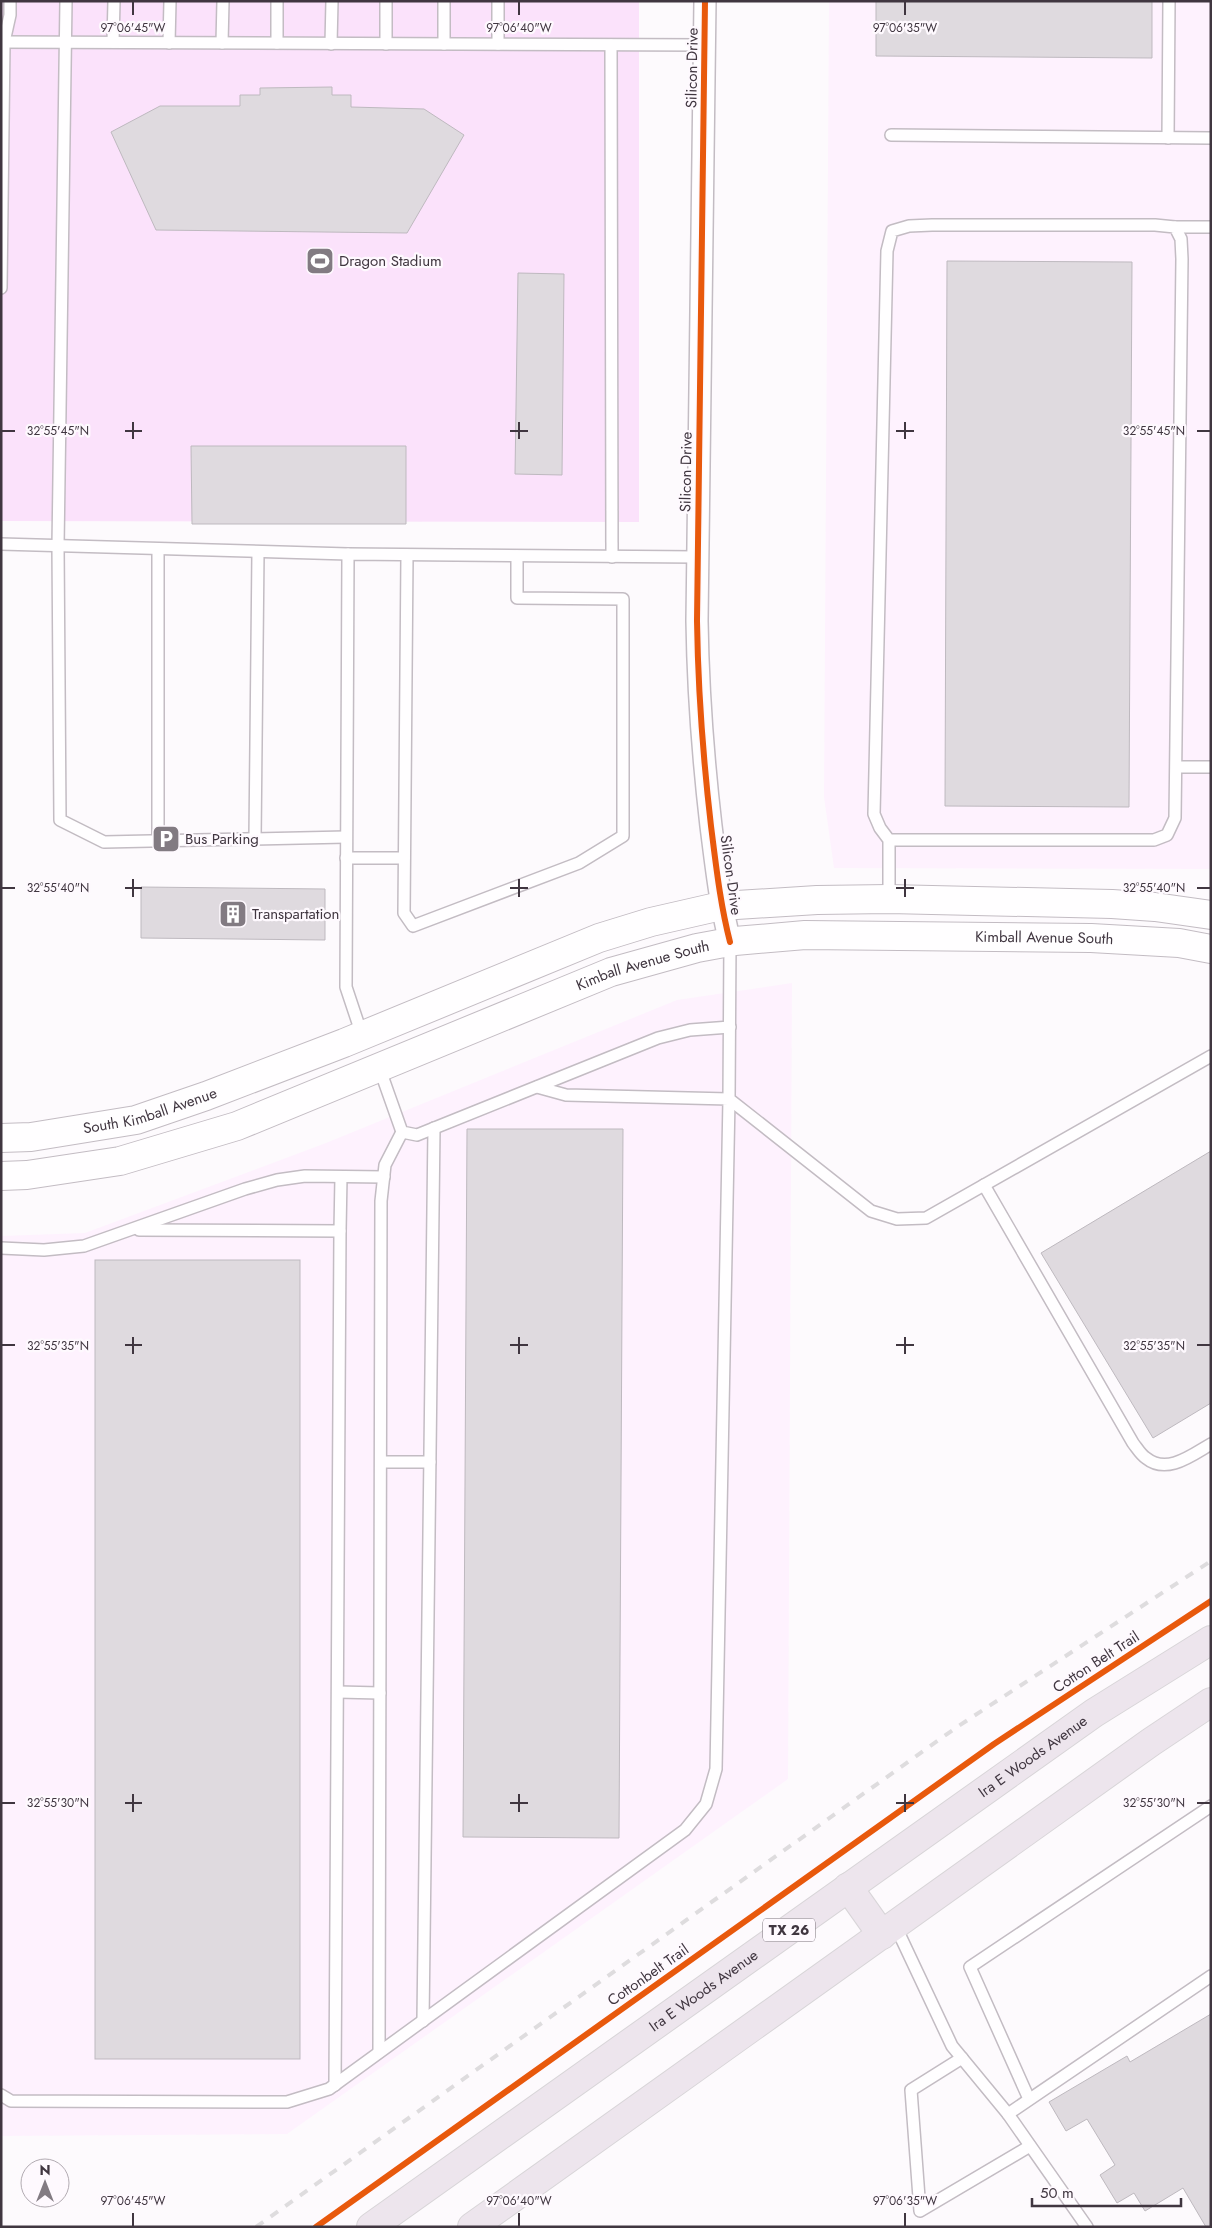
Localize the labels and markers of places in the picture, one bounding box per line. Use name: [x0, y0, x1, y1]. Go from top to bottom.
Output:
sports icon: Dragon Stadium: [305, 246, 335, 276]
place label: Dragon Stadium: [339, 250, 442, 272]
parking icon: Bus Parking: [151, 824, 181, 854]
place label: Bus Parking: [185, 828, 259, 850]
building icon: Transpartation: [218, 899, 248, 929]
place label: Transpartation: [252, 903, 339, 925]

